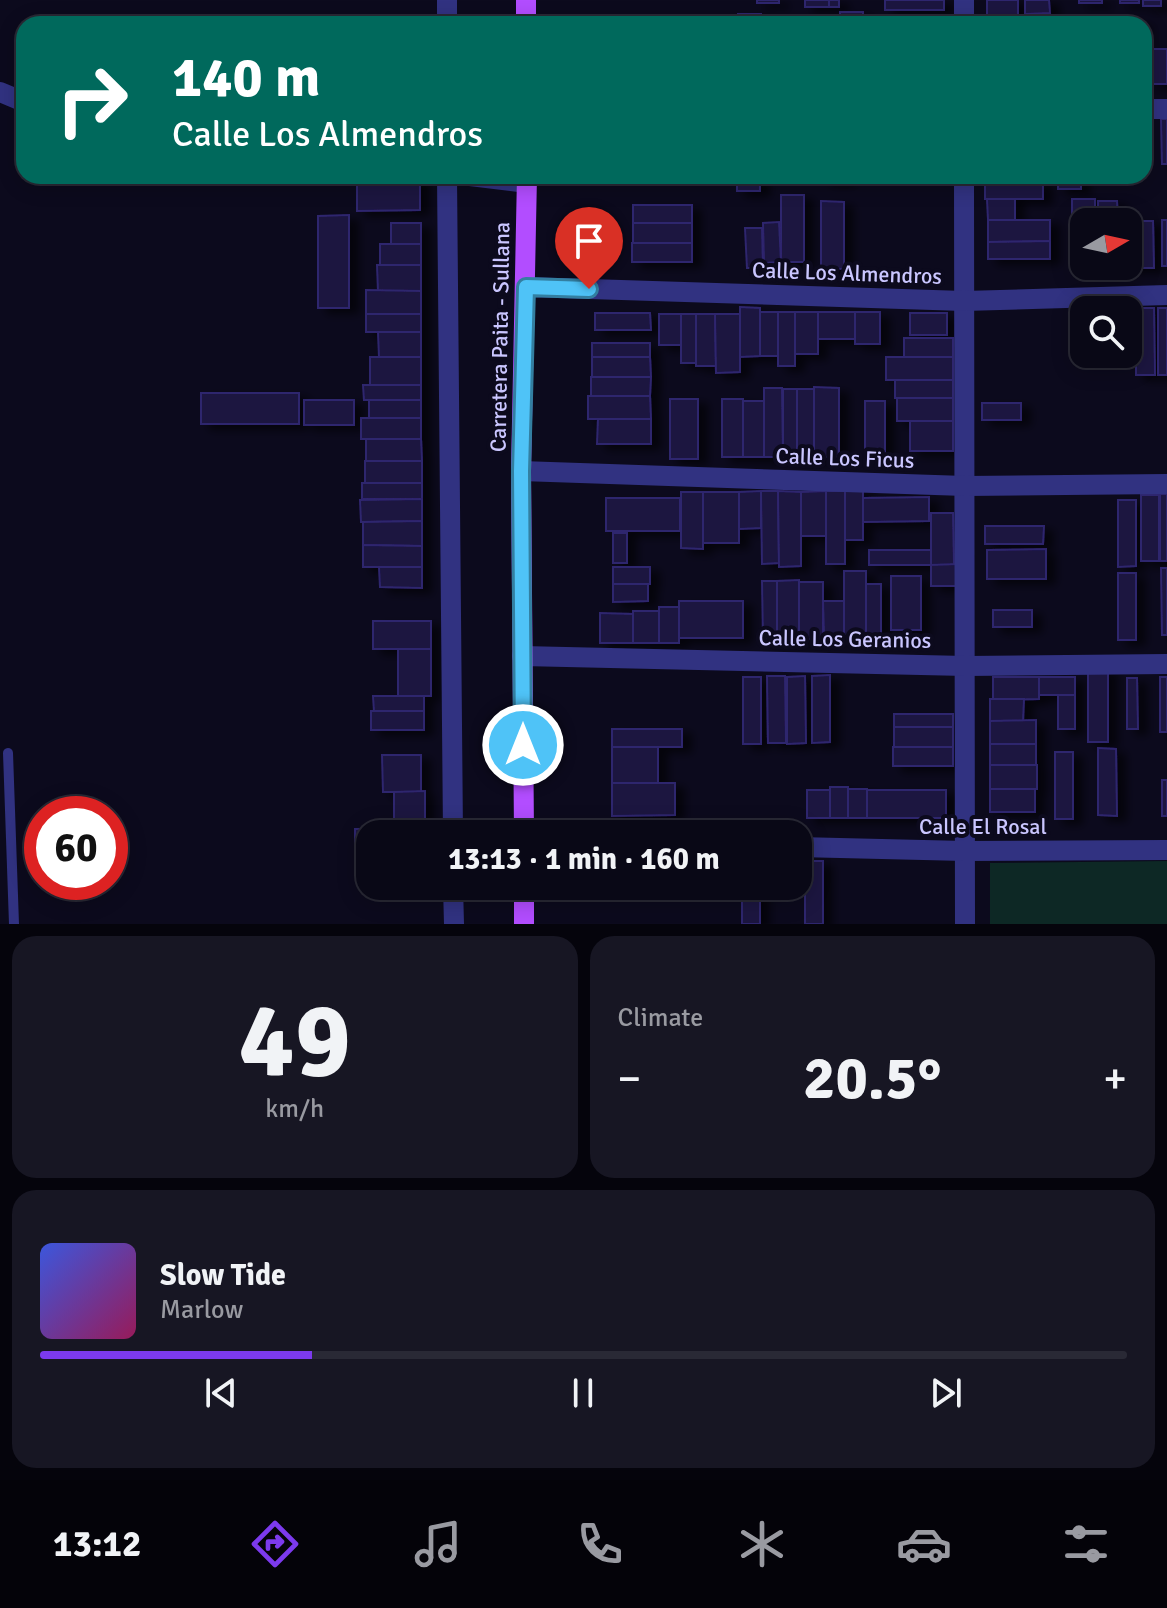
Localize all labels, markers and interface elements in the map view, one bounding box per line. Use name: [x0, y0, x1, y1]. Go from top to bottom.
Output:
text: 140 m: [172, 43, 320, 112]
icon: right: [40, 48, 144, 152]
text: Calle Los Almendros: [172, 112, 483, 157]
pin: [555, 207, 623, 289]
north arrow: [1070, 208, 1142, 280]
map controls: [1070, 208, 1142, 368]
icon: arrive: [567, 219, 611, 263]
street label: Carretera Paita - Sullana: [484, 222, 516, 452]
street label: Calle Los Almendros: [752, 256, 942, 290]
button: search: [1070, 296, 1142, 368]
street label: Calle Los Ficus: [775, 442, 915, 474]
street label: Calle Los Geranios: [758, 624, 932, 654]
position arrow: [481, 703, 565, 787]
speed limit sign: 60: [24, 796, 128, 900]
street label: Calle El Rosal: [919, 813, 1047, 840]
text: 13:13 · 1 min · 160 m: [448, 841, 720, 878]
text: 49: [239, 977, 351, 1105]
text: Climate: [618, 1002, 703, 1034]
text: 20.5°: [803, 1042, 941, 1116]
text: −: [618, 1052, 641, 1106]
text: +: [1103, 1052, 1127, 1106]
text: km/h: [265, 1093, 324, 1125]
text: Slow Tide: [160, 1257, 286, 1294]
text: Marlow: [160, 1294, 243, 1326]
icon: previous: [199, 1371, 243, 1415]
icon: pause: [561, 1371, 605, 1415]
icon: next: [924, 1371, 968, 1415]
icon: directions: [247, 1516, 303, 1572]
icon: music: [410, 1516, 466, 1572]
icon: phone: [572, 1516, 628, 1572]
icon: climate: [734, 1516, 790, 1572]
icon: car: [896, 1516, 952, 1572]
icon: filters: [1058, 1516, 1114, 1572]
text: 13:12: [53, 1522, 141, 1567]

